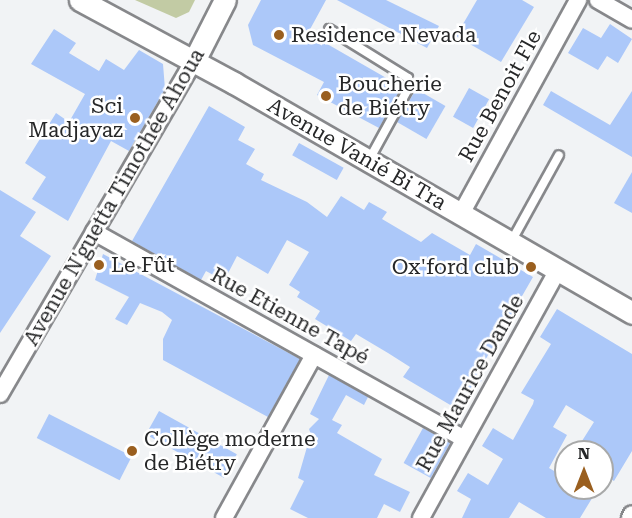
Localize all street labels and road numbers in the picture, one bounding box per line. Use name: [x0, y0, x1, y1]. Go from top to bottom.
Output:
street label: Rue Benoit Fle: [453, 26, 547, 166]
street label: Avenue N'guetta Timothée Ahoua: [18, 44, 210, 350]
street label: Avenue Vanié Bi Tra: [263, 93, 451, 215]
street label: Rue Etienne Tapé: [207, 262, 373, 370]
street label: Rue Maurice Dande: [411, 290, 529, 476]

